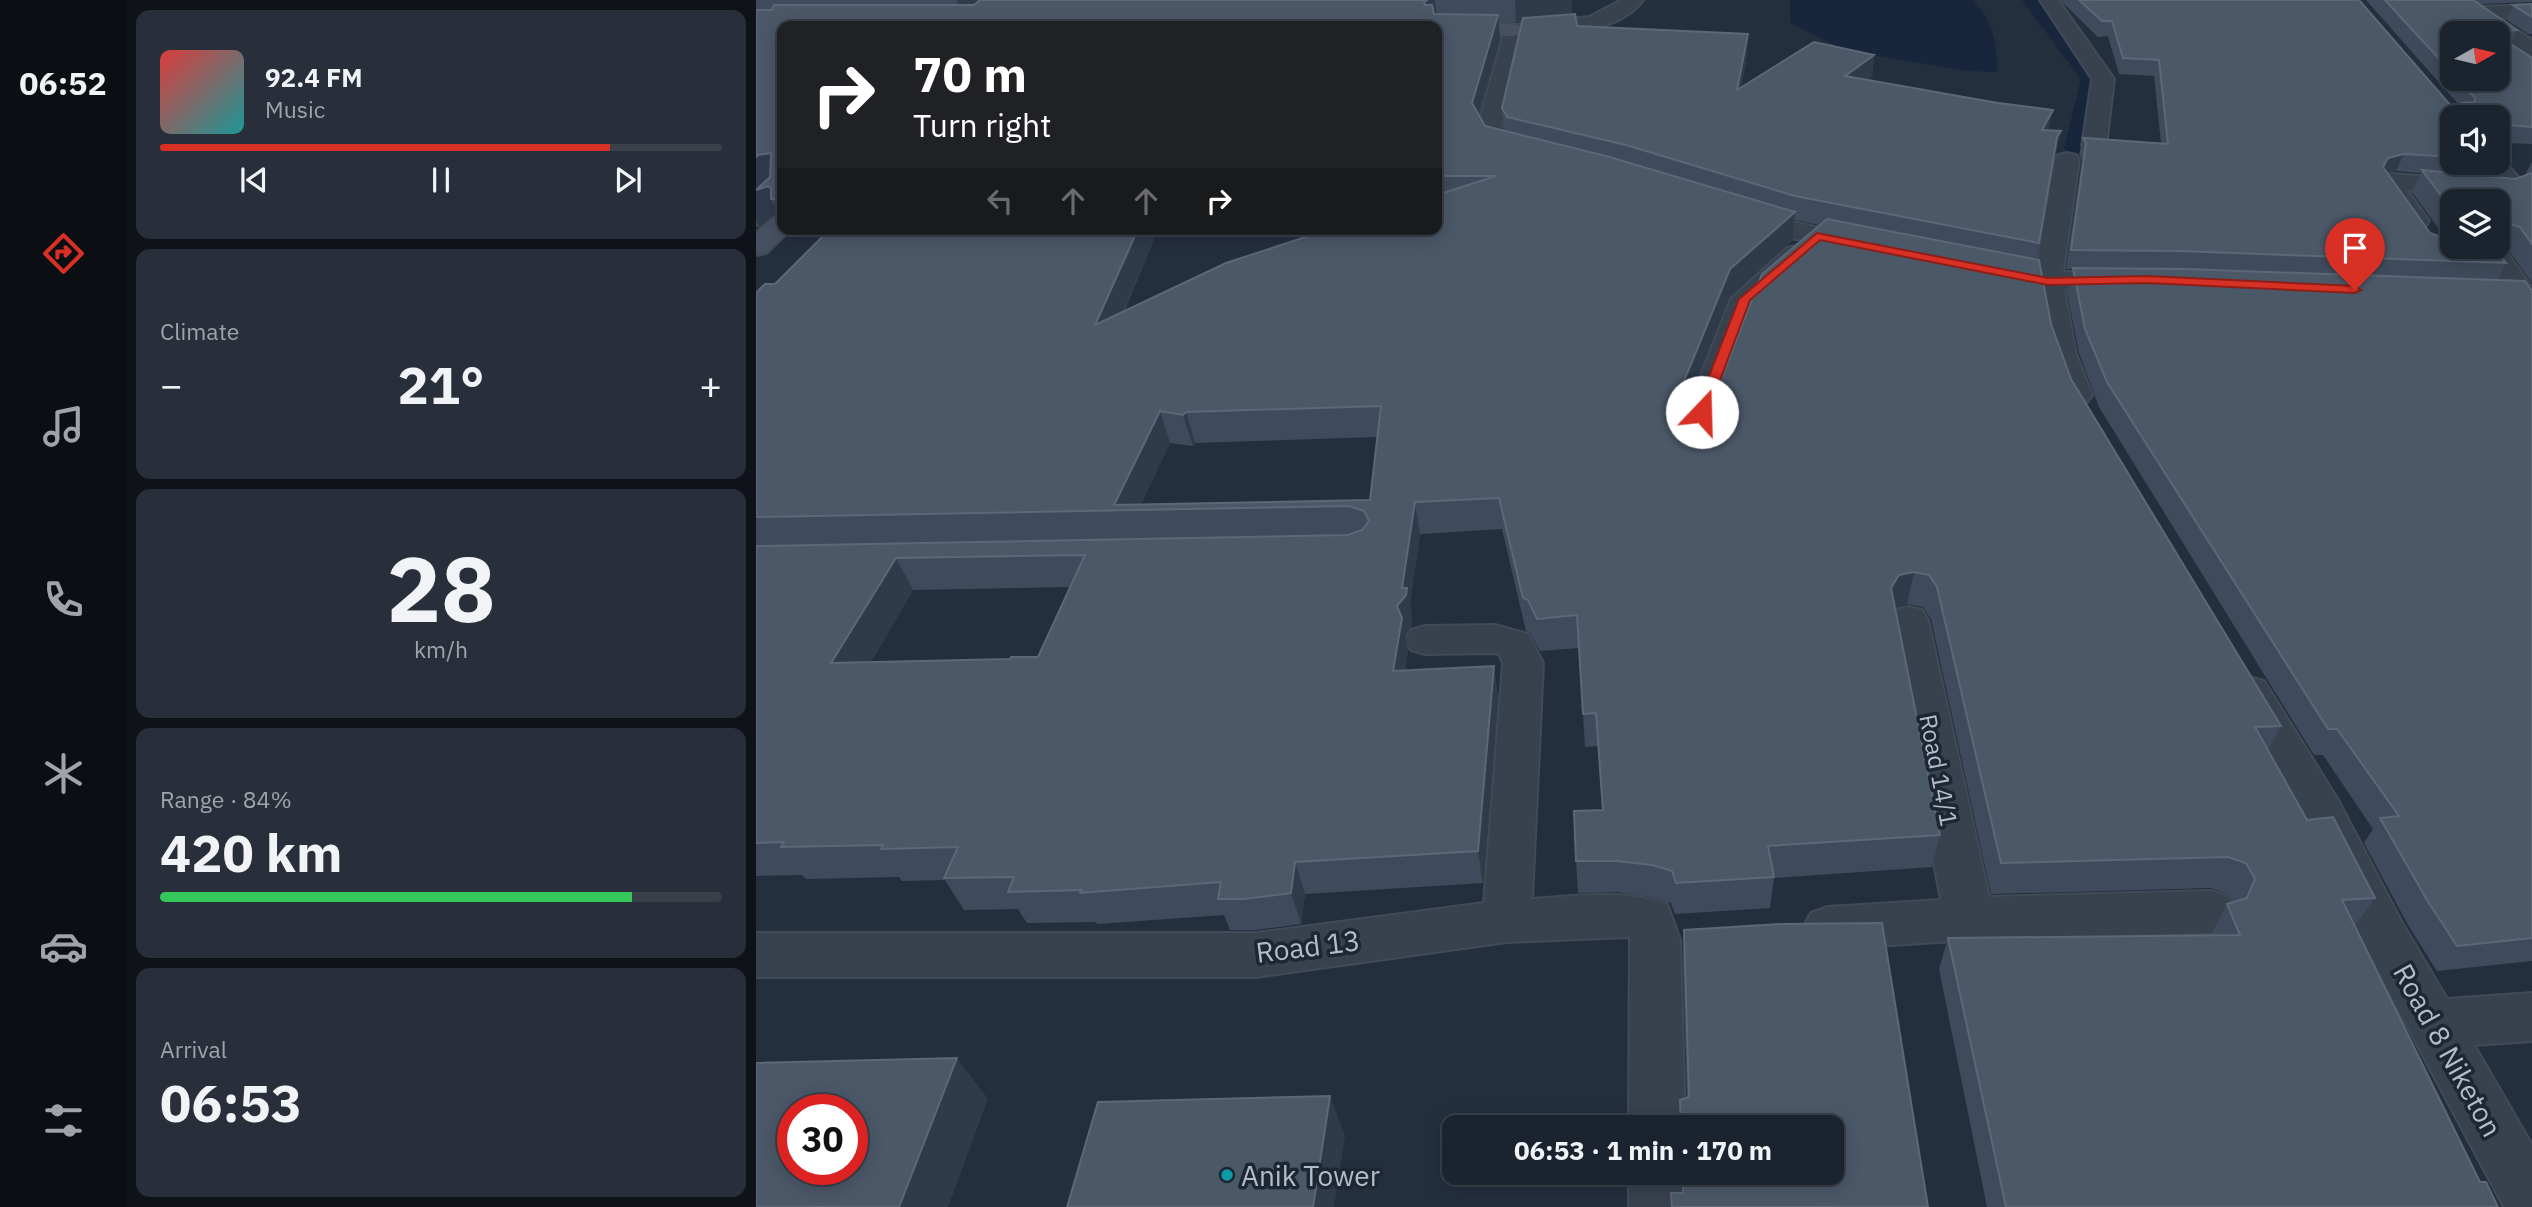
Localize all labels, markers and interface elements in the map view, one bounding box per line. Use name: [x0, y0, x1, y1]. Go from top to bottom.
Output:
north arrow: [2440, 21, 2510, 91]
map controls: [2440, 21, 2510, 259]
text: 70 m: [913, 42, 1027, 105]
icon: right: [798, 49, 889, 140]
text: 92.4 FM: [265, 60, 363, 94]
text: 06:52: [19, 62, 107, 104]
text: Music: [265, 94, 325, 124]
text: Turn right: [913, 104, 1051, 146]
button: sound: [2440, 105, 2510, 175]
icon: previous: [235, 161, 273, 199]
icon: pause: [422, 161, 460, 199]
icon: next: [609, 161, 647, 199]
icon: left: [981, 182, 1019, 220]
icon: ahead: [1054, 182, 1092, 220]
icon: ahead: [1127, 182, 1165, 220]
icon: right: [1200, 182, 1238, 220]
button: layers: [2440, 189, 2510, 259]
pin: [2325, 218, 2385, 290]
icon: directions: [39, 229, 88, 278]
icon: arrive: [2336, 229, 2374, 267]
text: Climate: [160, 316, 239, 346]
text: 21°: [398, 351, 484, 418]
text: −: [160, 360, 183, 409]
text: +: [699, 360, 722, 409]
position arrow: [1665, 375, 1739, 449]
icon: music: [39, 402, 88, 451]
text: 28: [386, 529, 496, 647]
icon: phone: [39, 575, 88, 624]
text: km/h: [414, 634, 468, 664]
street label: Road 14/1: [1912, 711, 1966, 829]
icon: climate: [39, 749, 88, 798]
text: Range · 84%: [160, 784, 292, 814]
text: 420 km: [160, 819, 342, 886]
street label: Road 13: [1254, 921, 1362, 971]
icon: car: [39, 922, 88, 971]
street label: Road 8 Niketon: [2385, 957, 2511, 1143]
text: Arrival: [160, 1034, 227, 1064]
text: 06:53: [160, 1069, 302, 1136]
speed limit sign: 30: [777, 1094, 868, 1185]
icon: filters: [39, 1096, 88, 1145]
text: 06:53 · 1 min · 170 m: [1514, 1133, 1772, 1167]
place label: Anik Tower: [1241, 1157, 1380, 1194]
marker: Anik Tower: [1219, 1167, 1235, 1183]

